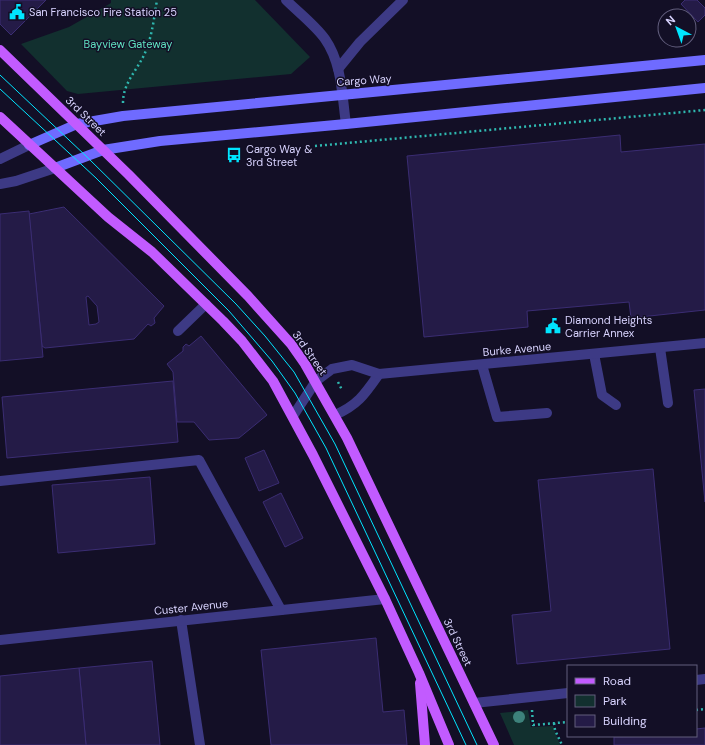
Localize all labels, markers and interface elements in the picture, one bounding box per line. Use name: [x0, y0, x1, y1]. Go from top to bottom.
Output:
public building icon: San Francisco Fire Station 25: [8, 3, 26, 21]
place label: San Francisco Fire Station 25: [29, 5, 177, 19]
north arrow: [657, 8, 697, 48]
text: N: [663, 13, 678, 28]
park label: Bayview Gateway: [84, 37, 172, 51]
street label: Cargo Way: [336, 71, 392, 89]
street label: 3rd Street: [63, 93, 109, 139]
place label: Cargo Way & 3rd Street: [246, 142, 312, 169]
bus stop icon: Cargo Way & 3rd Street: [225, 146, 243, 164]
place label: Diamond Heights Carrier Annex: [565, 313, 652, 340]
public building icon: Diamond Heights Carrier Annex: [544, 317, 562, 335]
street label: 3rd Street: [290, 328, 330, 378]
street label: Burke Avenue: [482, 339, 552, 359]
street label: Custer Avenue: [153, 596, 229, 618]
street label: 3rd Street: [440, 616, 476, 668]
legend: [567, 665, 697, 737]
text: Road: [603, 673, 631, 689]
text: Park: [603, 693, 627, 709]
text: Building: [603, 713, 647, 729]

